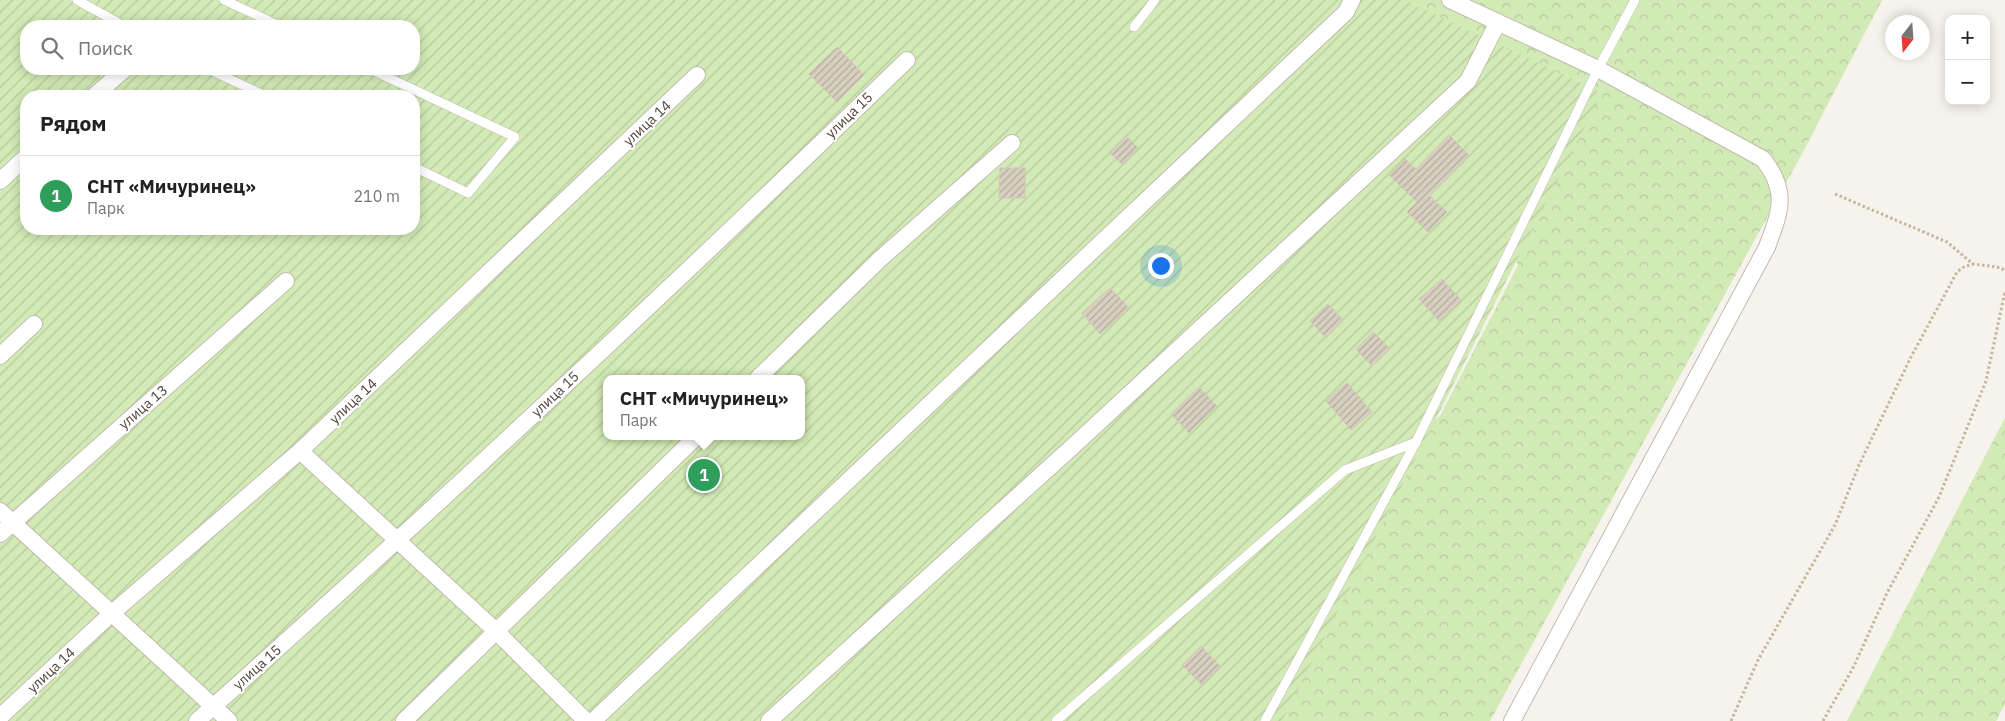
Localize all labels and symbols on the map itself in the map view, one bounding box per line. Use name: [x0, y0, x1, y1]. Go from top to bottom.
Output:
north arrow: [1885, 15, 1930, 60]
street label: улица 15: [822, 88, 876, 142]
street label: улица 14: [619, 96, 675, 150]
your location: [1148, 253, 1174, 279]
street label: улица 15: [527, 367, 583, 421]
street label: улица 14: [325, 374, 381, 428]
street label: улица 13: [115, 381, 171, 433]
pin: 1: [688, 456, 720, 494]
street label: улица 15: [229, 641, 285, 693]
street label: улица 14: [23, 643, 79, 697]

